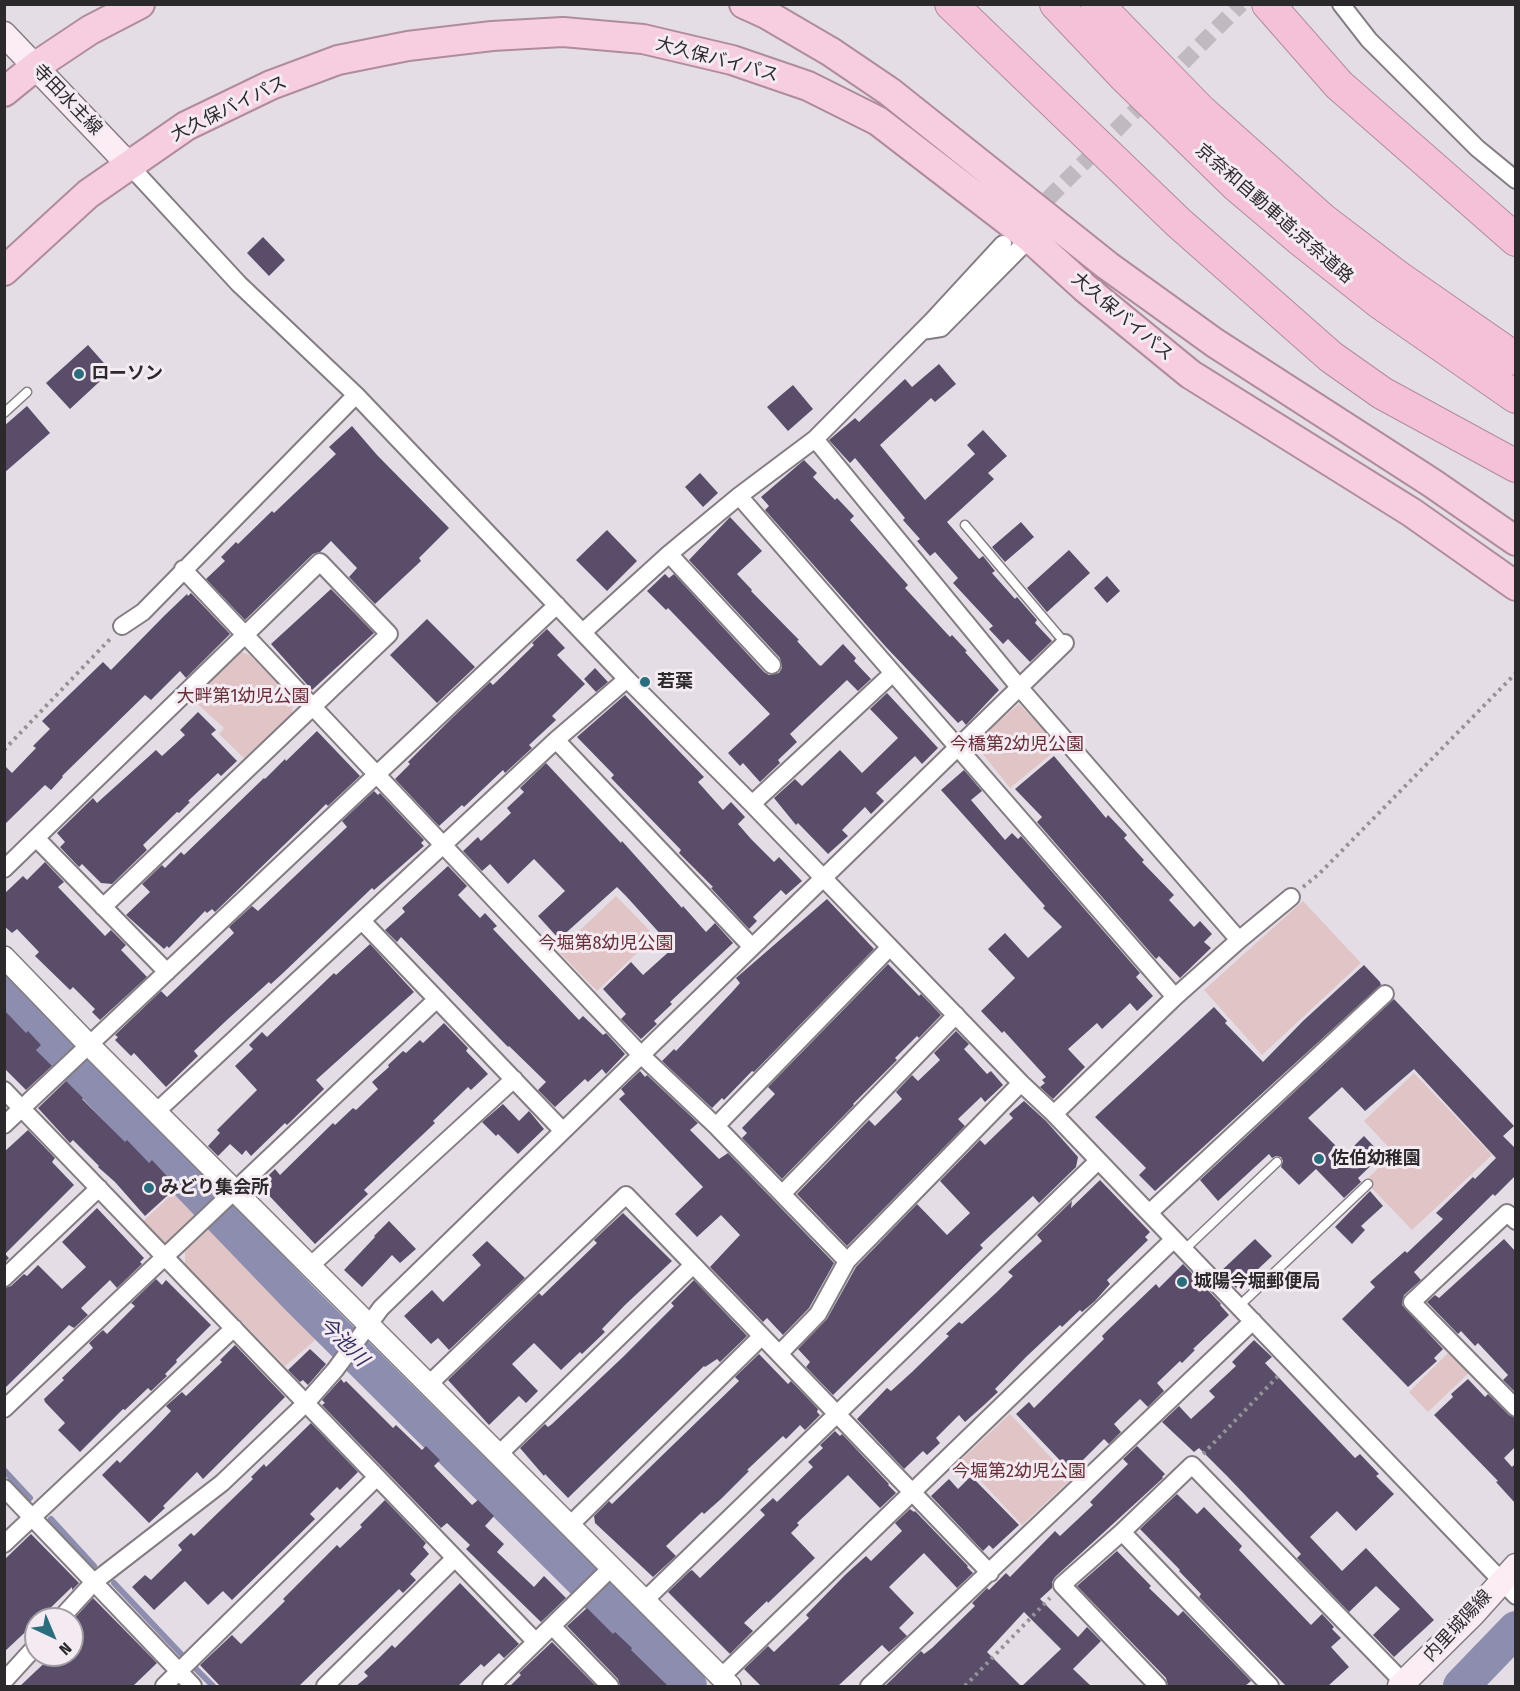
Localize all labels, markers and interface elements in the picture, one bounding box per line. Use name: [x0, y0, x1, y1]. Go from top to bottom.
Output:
street label: 大久保バイパス: [653, 33, 781, 87]
street label: 寺田水主線: [28, 60, 106, 140]
street label: 大久保バイパス: [168, 72, 290, 146]
street label: 京奈和自動車道;京奈道路: [1191, 140, 1357, 288]
street label: 大久保バイパス: [1067, 268, 1177, 366]
place label: ローソン: [91, 363, 163, 385]
marker: ローソン: [72, 367, 86, 381]
place label: 若葉: [657, 671, 693, 693]
marker: 若葉: [638, 675, 652, 689]
park label: 大畔第1幼児公園: [176, 686, 310, 708]
park label: 今橋第2幼児公園: [950, 734, 1084, 756]
park label: 今堀第8幼児公園: [539, 933, 673, 955]
place label: 佐伯幼稚園: [1331, 1148, 1421, 1170]
marker: 佐伯幼稚園: [1312, 1152, 1326, 1166]
place label: みどり集会所: [161, 1177, 269, 1199]
marker: みどり集会所: [142, 1181, 156, 1195]
place label: 城陽今堀郵便局: [1194, 1271, 1320, 1293]
marker: 城陽今堀郵便局: [1175, 1275, 1189, 1289]
water label: 今池川: [313, 1312, 373, 1372]
park label: 今堀第2幼児公園: [952, 1461, 1086, 1483]
street label: 内里城陽線: [1419, 1586, 1497, 1666]
north arrow: [24, 1607, 84, 1667]
text: N: [55, 1639, 76, 1659]

